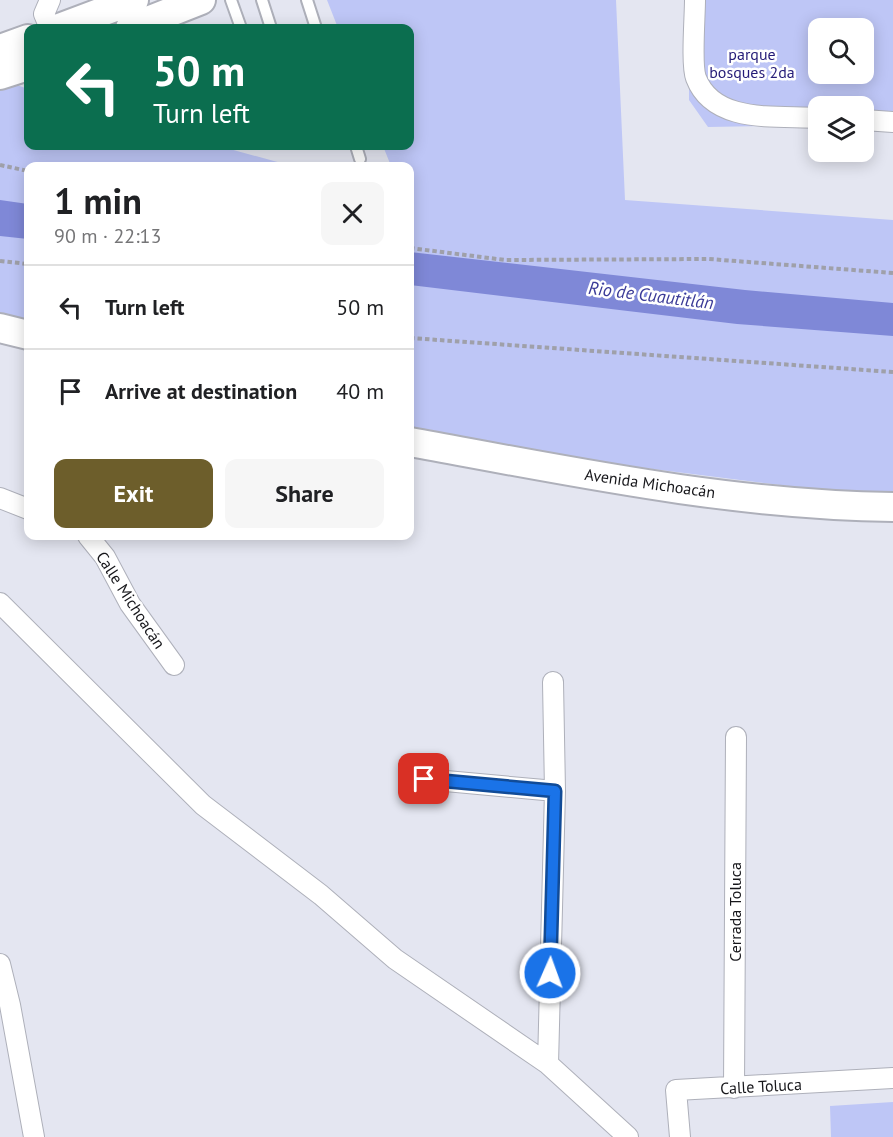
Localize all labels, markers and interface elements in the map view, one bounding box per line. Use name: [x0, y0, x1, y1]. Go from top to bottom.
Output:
map controls: [808, 18, 874, 162]
button: search: [808, 18, 874, 84]
text: 50 m: [153, 43, 245, 98]
park label: parque bosques 2da: [709, 44, 795, 82]
icon: left: [54, 48, 132, 126]
text: Turn left: [153, 96, 250, 130]
button: layers: [808, 96, 874, 162]
text: 1 min: [54, 177, 142, 224]
button: close: [321, 182, 384, 245]
text: 90 m · 22:13: [54, 223, 161, 249]
water label: Rio de Cuautitlán: [587, 276, 715, 314]
icon: left: [54, 291, 87, 324]
text: Turn left: [105, 293, 185, 321]
text: 50 m: [336, 293, 384, 321]
icon: arrive: [54, 375, 87, 408]
text: Arrive at destination: [105, 377, 297, 405]
text: 40 m: [336, 377, 384, 405]
button: Exit: [54, 459, 213, 528]
button: Share: [225, 459, 384, 528]
street label: Avenida Michoacán: [583, 464, 717, 502]
street label: Calle Michoacán: [92, 548, 170, 652]
pin: [398, 753, 449, 804]
icon: arrive: [407, 762, 440, 795]
street label: Cerrada Toluca: [725, 862, 745, 962]
position arrow: [518, 941, 582, 1005]
street label: Calle Toluca: [720, 1074, 802, 1098]

